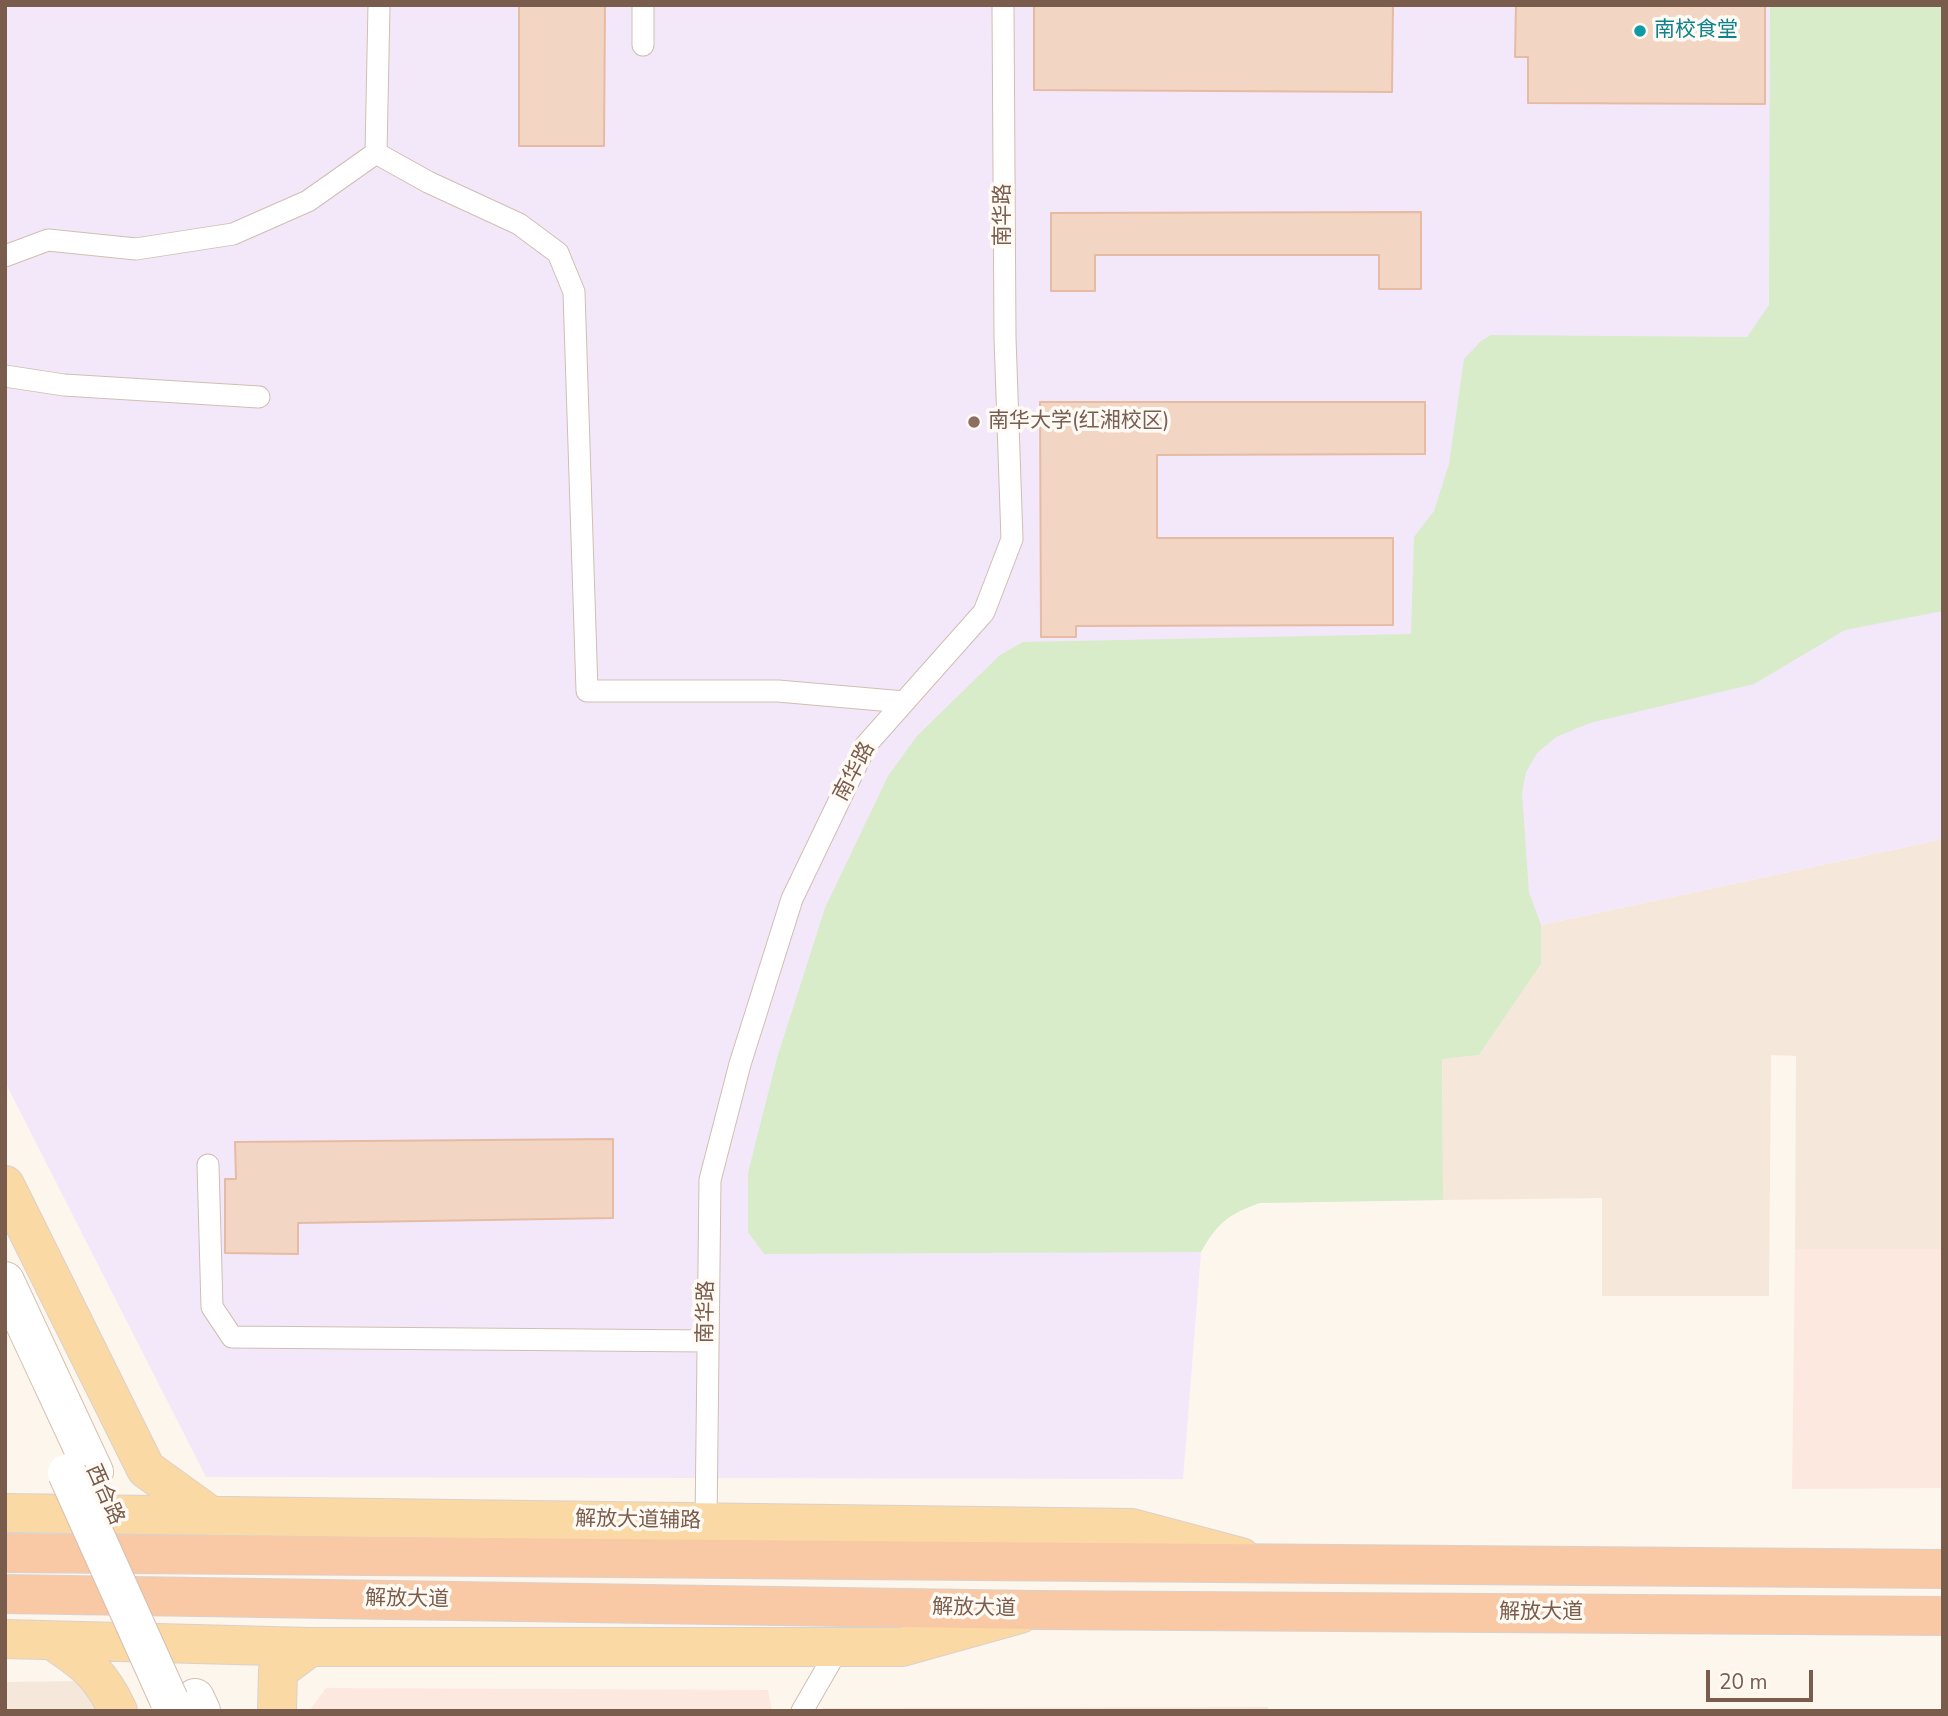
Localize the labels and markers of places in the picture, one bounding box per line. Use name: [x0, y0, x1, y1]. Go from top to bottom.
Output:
place label: 南校食堂: [1654, 18, 1738, 44]
marker: 南校食堂: [1632, 23, 1648, 39]
place label: 南华大学(红湘校区): [988, 409, 1169, 435]
marker: 南华大学(红湘校区): [966, 414, 982, 430]

